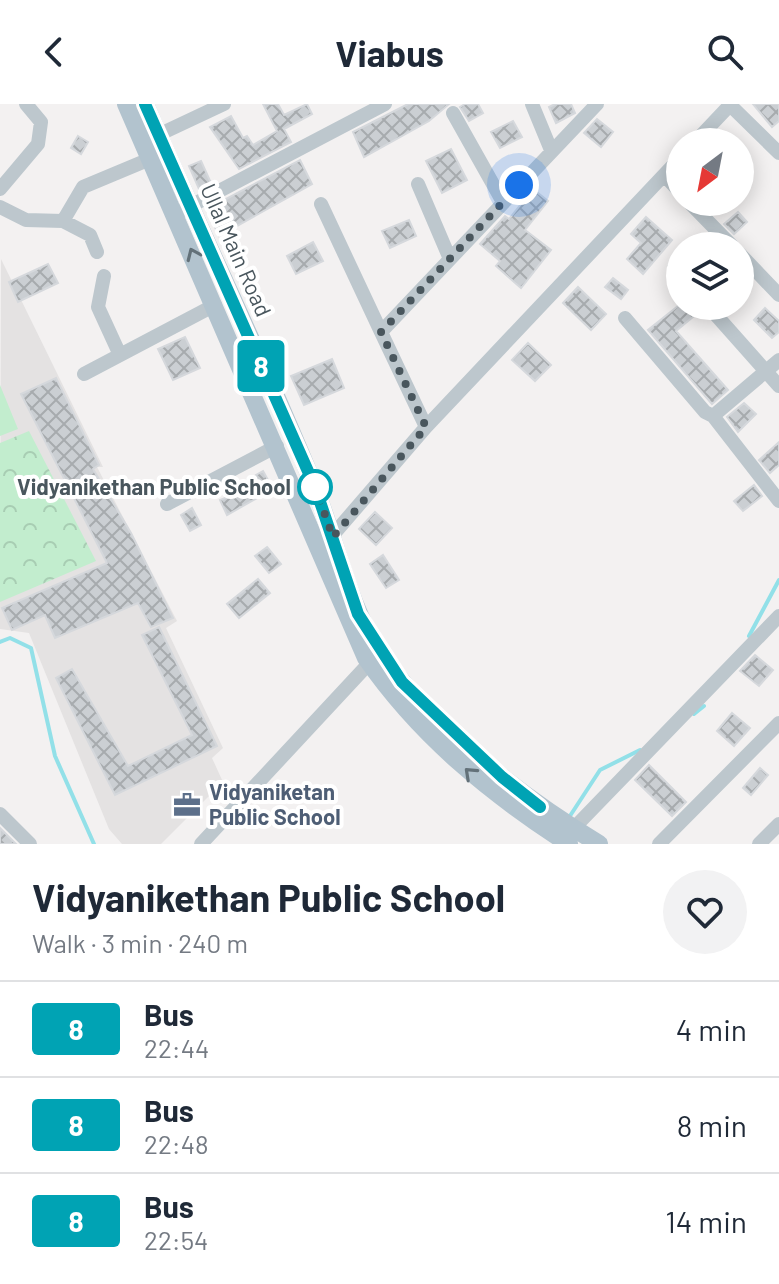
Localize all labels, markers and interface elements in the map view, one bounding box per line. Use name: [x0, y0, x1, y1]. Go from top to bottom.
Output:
icon: back: [32, 30, 76, 74]
icon: search: [703, 30, 747, 74]
text: Viabus: [335, 31, 444, 74]
north arrow: [666, 128, 754, 216]
map controls: [666, 128, 754, 320]
your location: [499, 165, 539, 205]
street label: Ullal Main Road: [196, 179, 278, 320]
button: layers: [666, 232, 754, 320]
one-way arrow: [186, 247, 202, 262]
line badge: 8: [235, 340, 287, 392]
text: 8: [253, 349, 269, 383]
marker: Vidyanikethan Public School: [298, 470, 332, 504]
place label: Vidyanikethan Public School: [17, 473, 291, 499]
one-way arrow: [465, 768, 480, 782]
place label: Vidyaniketan Public School: [209, 778, 341, 829]
office icon: Vidyaniketan Public School: [172, 790, 202, 820]
button: heart: [663, 870, 747, 954]
text: Vidyanikethan Public School: [32, 874, 505, 920]
text: Walk · 3 min · 240 m: [32, 927, 248, 958]
text: Bus: [144, 996, 194, 1032]
text: 4 min: [676, 1011, 747, 1047]
text: 8: [68, 1012, 84, 1046]
text: 22:44: [144, 1032, 209, 1063]
text: Bus: [144, 1092, 194, 1128]
text: 8 min: [677, 1107, 747, 1143]
text: 8: [68, 1108, 84, 1142]
text: 22:48: [144, 1128, 209, 1159]
text: Bus: [144, 1188, 194, 1224]
text: 14 min: [665, 1203, 747, 1239]
text: 8: [68, 1204, 84, 1238]
text: 22:54: [144, 1224, 208, 1255]

